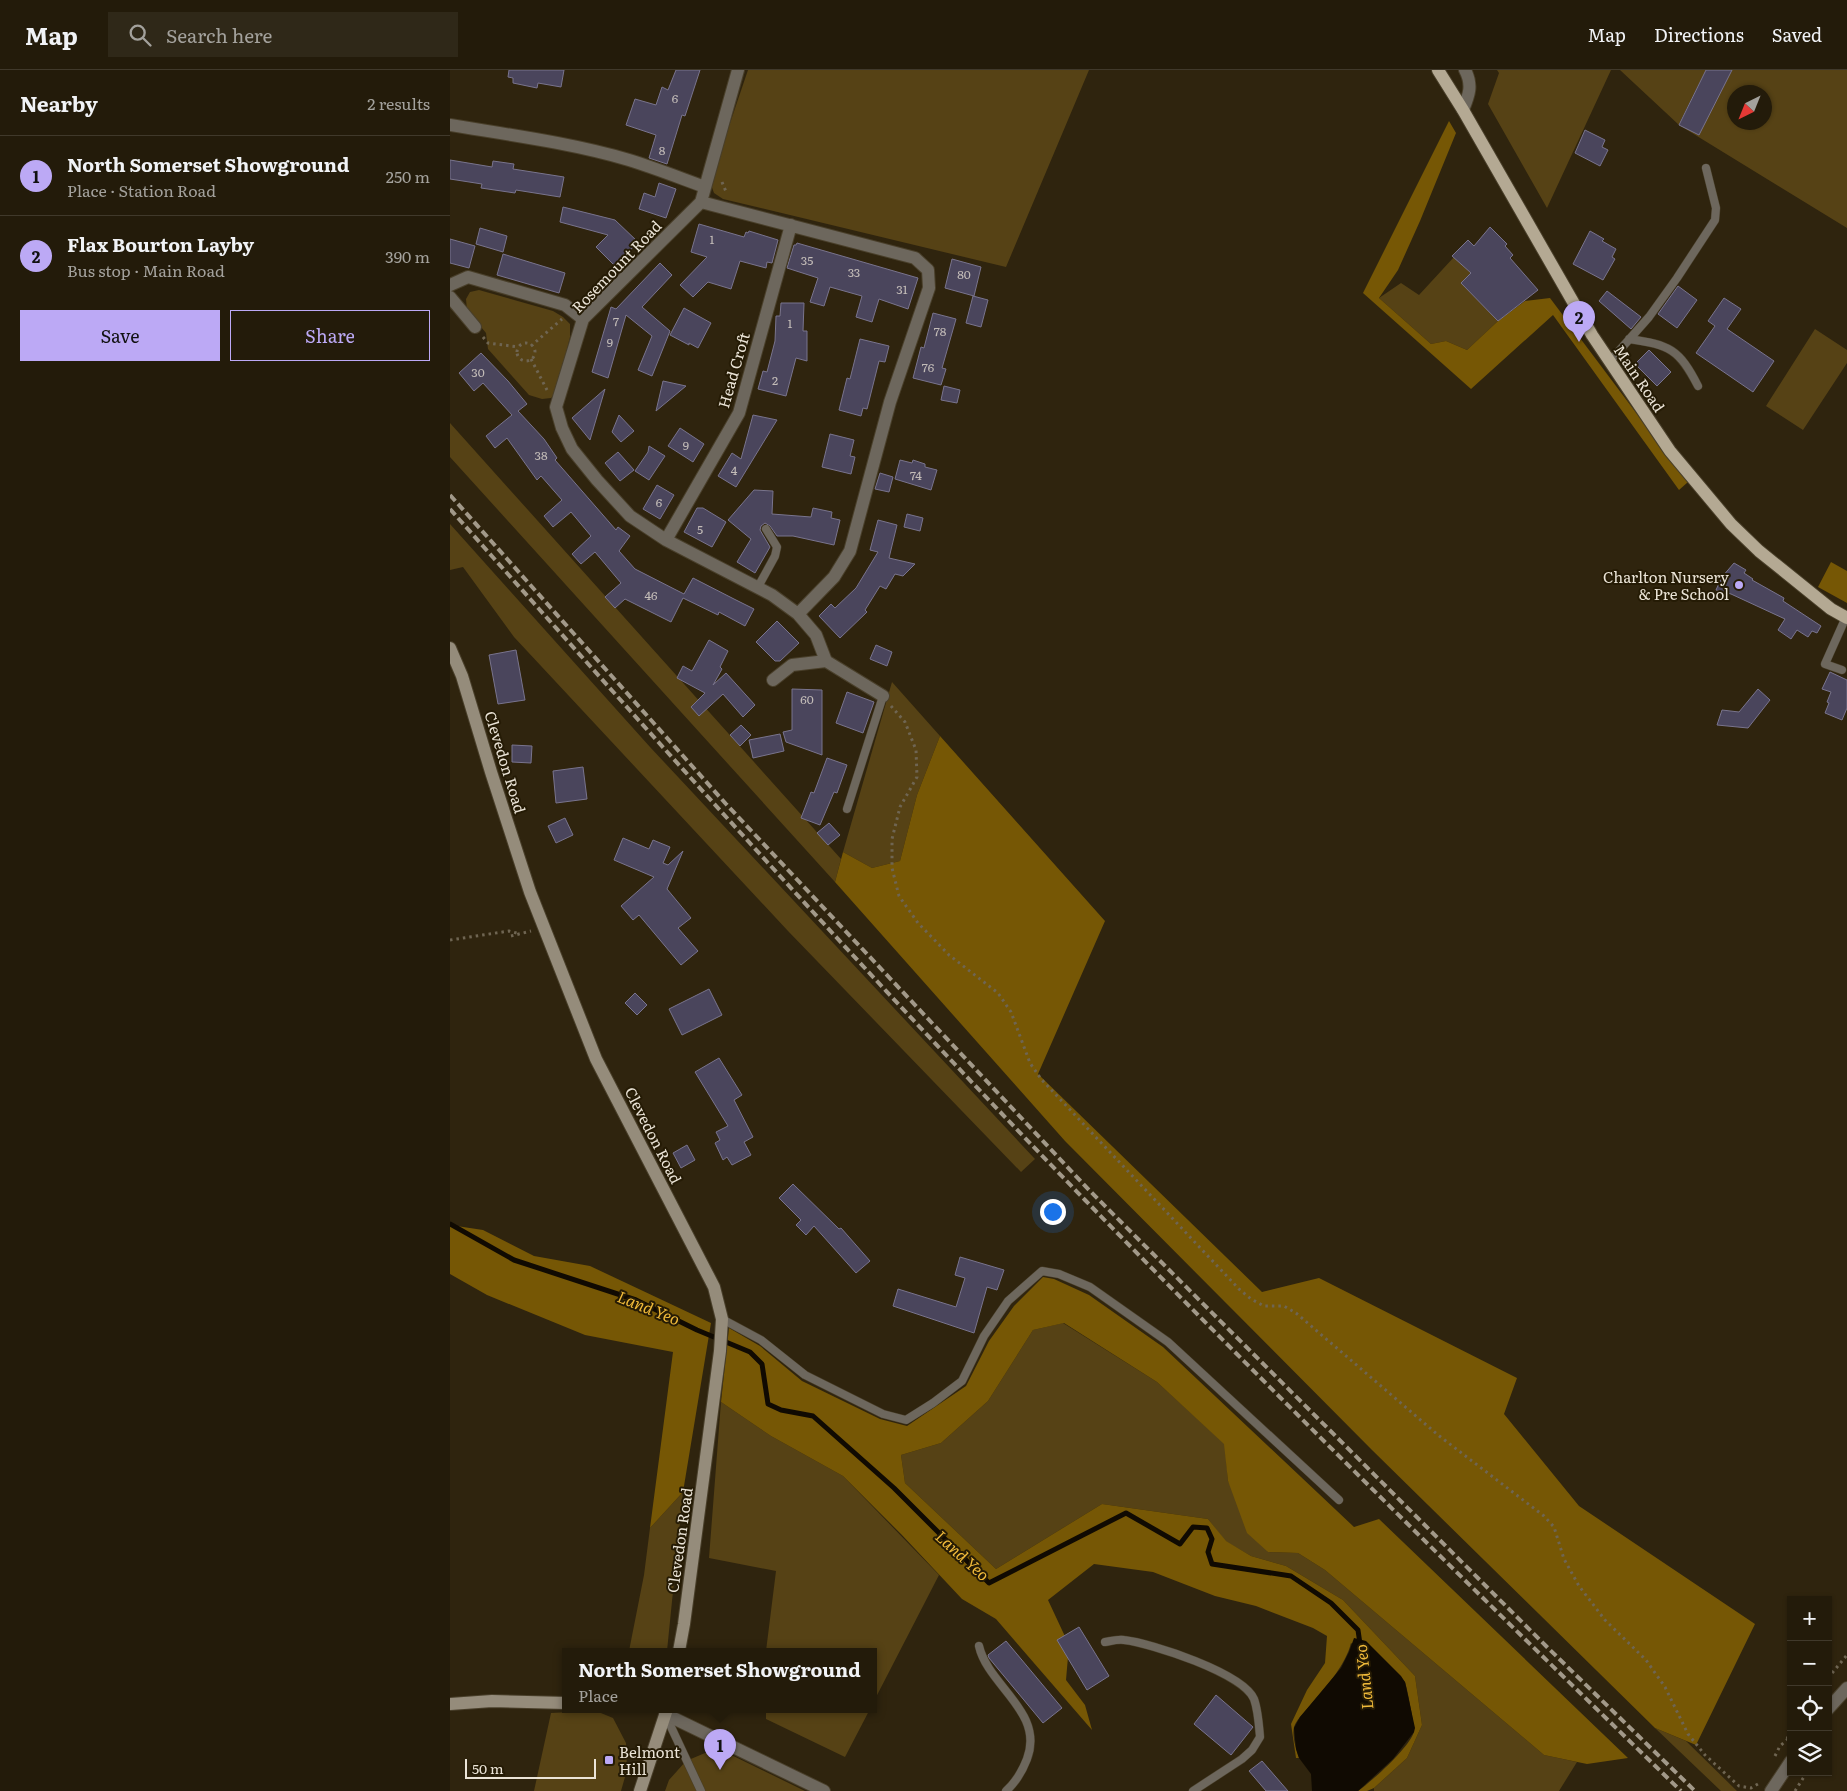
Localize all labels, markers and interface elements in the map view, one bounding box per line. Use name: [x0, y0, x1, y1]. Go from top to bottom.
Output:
search box: [108, 12, 458, 57]
text: Map: [25, 17, 78, 52]
icon: search: [126, 21, 154, 49]
text: Search here: [166, 21, 272, 49]
text: Map: [1588, 21, 1626, 48]
text: Directions: [1654, 21, 1744, 48]
text: Saved: [1772, 21, 1822, 48]
north arrow: [1727, 85, 1772, 130]
text: Nearby: [20, 87, 98, 118]
house number: 6: [672, 89, 679, 107]
text: 2 results: [367, 91, 430, 115]
house number: 8: [659, 141, 666, 159]
text: North Somerset Showground: [67, 150, 349, 178]
text: 1: [33, 164, 39, 188]
text: 250 m: [386, 164, 430, 188]
text: Place · Station Road: [67, 178, 216, 202]
street label: Rosemount Road: [566, 214, 666, 318]
text: Flax Bourton Layby: [67, 230, 254, 258]
house number: 1: [710, 230, 715, 248]
text: 2: [32, 244, 40, 268]
text: 390 m: [385, 244, 430, 268]
house number: 35: [801, 251, 813, 269]
text: Bus stop · Main Road: [67, 258, 225, 282]
house number: 33: [848, 263, 860, 281]
house number: 80: [957, 265, 971, 283]
house number: 31: [896, 280, 908, 298]
pin: 2: [1563, 301, 1595, 342]
button: Save: [20, 310, 220, 361]
button: Share: [230, 310, 430, 361]
house number: 7: [613, 312, 619, 330]
house number: 1: [788, 314, 793, 332]
house number: 78: [934, 322, 947, 340]
street label: Head Croft: [711, 329, 755, 411]
house number: 9: [607, 333, 613, 351]
street label: Main Road: [1609, 340, 1671, 416]
house number: 76: [922, 358, 935, 376]
house number: 30: [471, 363, 485, 381]
house number: 2: [772, 371, 778, 389]
house number: 9: [683, 436, 689, 454]
house number: 38: [534, 446, 548, 464]
house number: 4: [731, 461, 738, 479]
house number: 74: [910, 466, 922, 484]
house number: 6: [656, 493, 663, 511]
house number: 5: [697, 520, 703, 538]
place label: Charlton Nursery & Pre School: [1603, 565, 1729, 605]
marker: Charlton Nursery & Pre School: [1733, 579, 1745, 591]
house number: 46: [644, 586, 658, 604]
house number: 60: [800, 690, 814, 708]
street label: Clevedon Road: [479, 708, 533, 816]
street label: Clevedon Road: [620, 1083, 688, 1187]
your location: [1040, 1199, 1066, 1225]
water label: Land Yeo: [614, 1284, 684, 1330]
street label: Clevedon Road: [660, 1486, 698, 1594]
water label: Land Yeo: [931, 1524, 995, 1586]
map controls: [1787, 1596, 1832, 1776]
button: +: [1787, 1596, 1832, 1641]
button: −: [1787, 1641, 1832, 1686]
water label: Land Yeo: [1348, 1643, 1378, 1711]
popup: [562, 1648, 877, 1713]
text: North Somerset Showground: [578, 1655, 861, 1683]
text: Place: [578, 1683, 618, 1707]
button: locate: [1787, 1686, 1832, 1731]
pin: 1: [704, 1729, 736, 1770]
button: layers: [1787, 1731, 1832, 1776]
place label: Belmont Hill: [619, 1740, 680, 1780]
marker: Belmont Hill: [603, 1754, 615, 1766]
scale bar: [465, 1756, 596, 1779]
text: 50 m: [472, 1758, 504, 1778]

